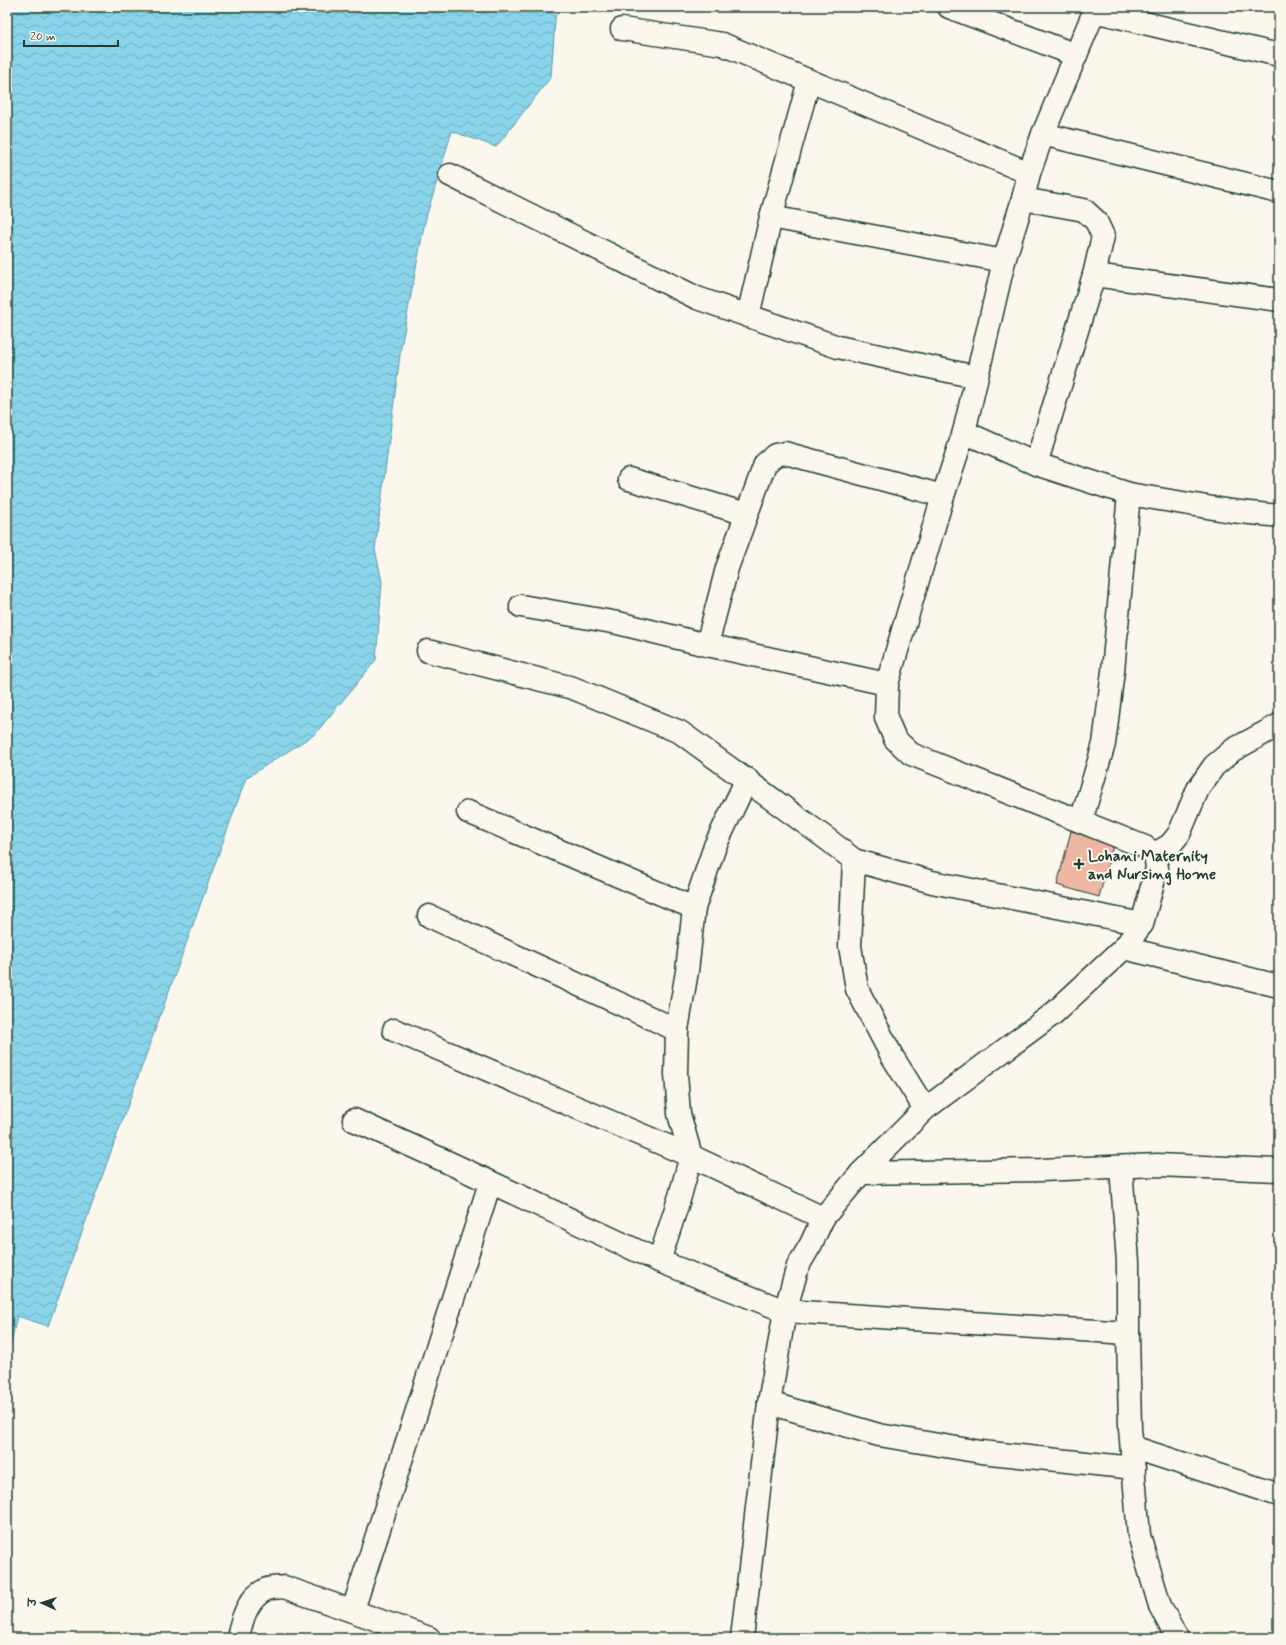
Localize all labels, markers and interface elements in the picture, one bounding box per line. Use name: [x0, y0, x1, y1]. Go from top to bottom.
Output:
scale bar: [24, 22, 118, 48]
text: 20 m: [30, 29, 56, 45]
place label: Lohani Maternity and Nursing Home: [1088, 846, 1216, 886]
marker: Lohani Maternity and Nursing Home: [1073, 858, 1085, 870]
north arrow: [22, 1583, 62, 1623]
text: उ: [26, 1597, 40, 1608]

